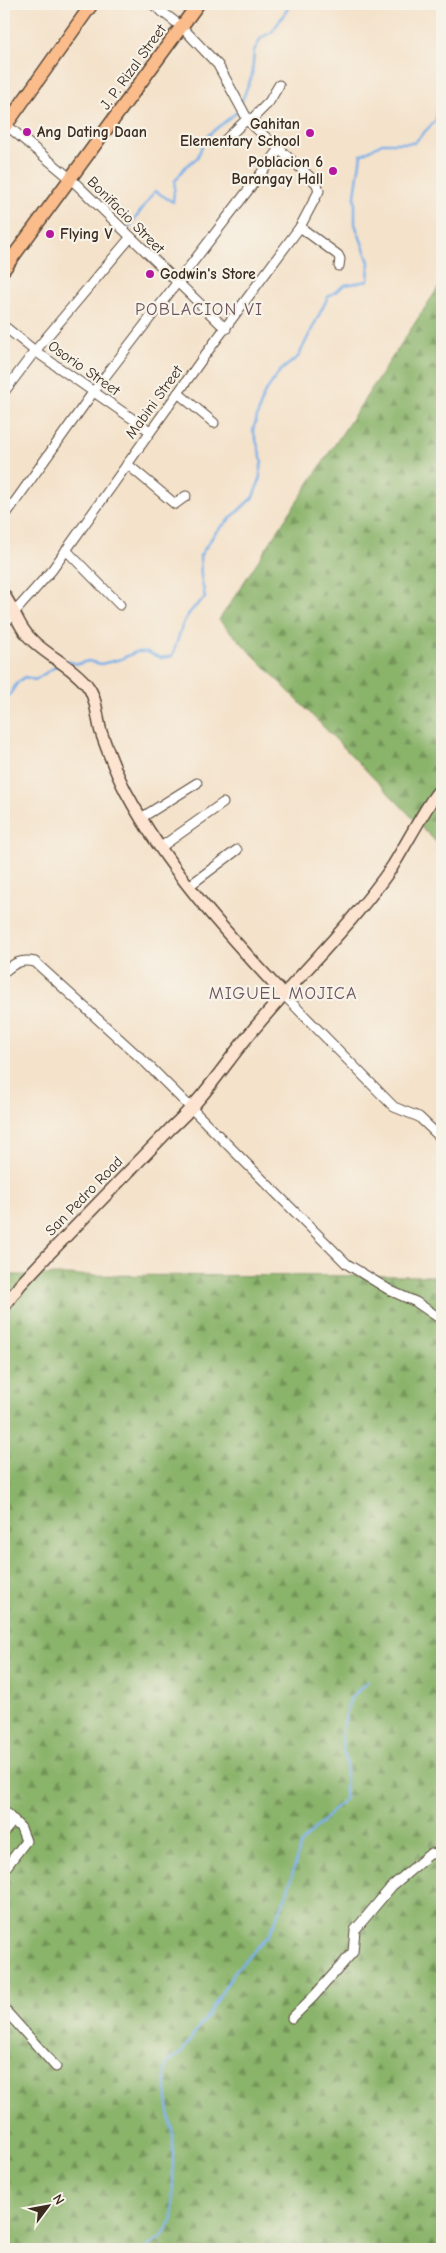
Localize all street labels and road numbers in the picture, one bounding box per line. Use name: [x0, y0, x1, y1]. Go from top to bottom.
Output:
street label: J. P. Rizal Street: [96, 20, 170, 113]
street label: Bonifacio Street: [84, 173, 169, 258]
street label: Osorio Street: [45, 337, 124, 400]
street label: Mabini Street: [121, 361, 187, 442]
street label: San Pedro Road: [42, 1152, 126, 1240]

